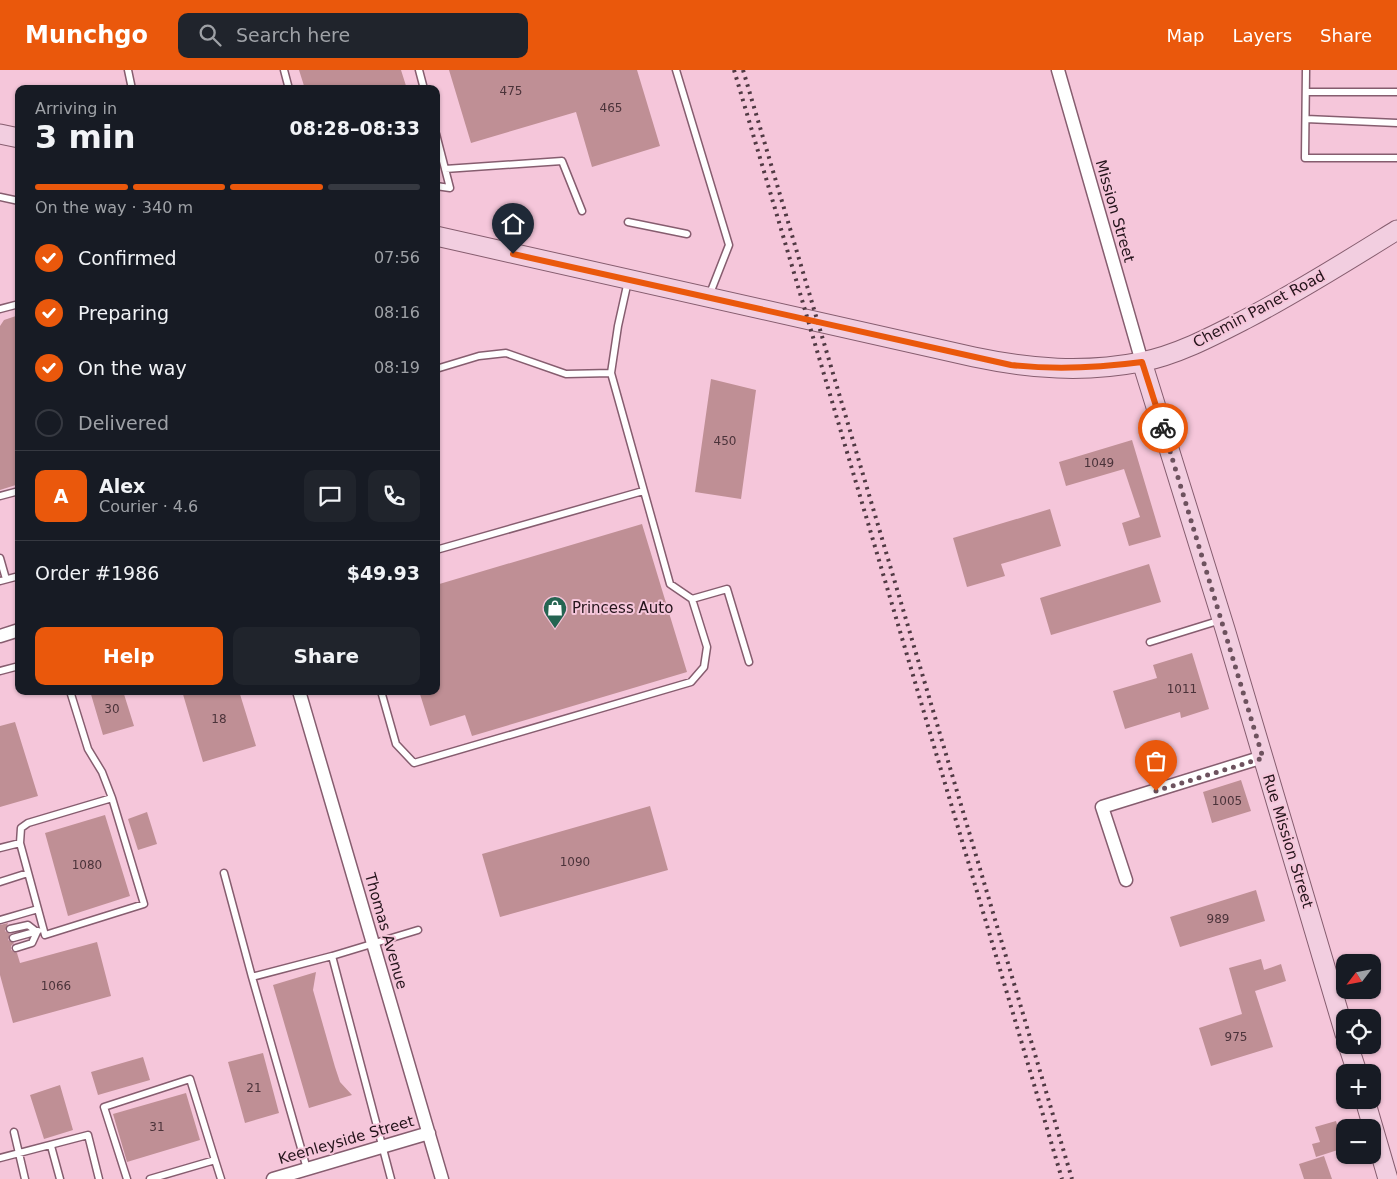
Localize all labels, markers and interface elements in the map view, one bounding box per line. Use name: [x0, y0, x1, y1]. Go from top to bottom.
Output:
search box: [178, 13, 528, 58]
text: Munchgo: [25, 21, 148, 49]
icon: search: [196, 21, 224, 49]
text: Search here: [236, 24, 350, 46]
text: Map: [1166, 25, 1204, 46]
text: Layers: [1232, 25, 1292, 46]
text: Share: [1320, 25, 1372, 46]
house number: 475: [500, 84, 522, 98]
text: Arriving in: [35, 99, 117, 118]
house number: 465: [600, 101, 622, 115]
text: 08:28–08:33: [290, 117, 420, 139]
text: 3 min: [35, 118, 136, 156]
street label: Mission Street: [1092, 158, 1138, 265]
text: On the way · 340 m: [35, 198, 193, 217]
pin: [492, 203, 534, 254]
icon: home: [499, 210, 527, 238]
icon: check: [35, 244, 63, 272]
text: Confirmed: [78, 247, 177, 269]
text: 07:56: [374, 248, 420, 267]
street label: Chemin Panet Road: [1190, 267, 1328, 351]
icon: check: [35, 299, 63, 327]
text: Preparing: [78, 302, 169, 324]
text: 08:16: [374, 303, 420, 322]
icon: check: [35, 354, 63, 382]
text: On the way: [78, 357, 187, 379]
text: 08:19: [374, 358, 420, 377]
courier: [1138, 403, 1188, 453]
text: Delivered: [78, 412, 169, 434]
icon: bike: [1149, 414, 1177, 442]
house number: 450: [714, 434, 736, 448]
house number: 1049: [1084, 456, 1114, 470]
button: chat: [304, 470, 356, 522]
button: phone: [368, 470, 420, 522]
text: Alex: [99, 475, 145, 497]
text: A: [54, 485, 68, 507]
text: Courier · 4.6: [99, 497, 198, 516]
text: Order #1986: [35, 562, 159, 584]
text: $49.93: [347, 562, 420, 584]
shop icon: Princess Auto: [542, 595, 568, 629]
place label: Princess Auto: [572, 599, 673, 617]
button: Help: [35, 627, 223, 685]
button: Share: [233, 627, 420, 685]
house number: 1011: [1167, 682, 1197, 696]
house number: 30: [104, 702, 120, 716]
house number: 18: [211, 712, 227, 726]
pin: [1135, 740, 1177, 791]
icon: bag: [1142, 747, 1170, 775]
street label: Rue Mission Street: [1259, 772, 1317, 910]
house number: 1005: [1212, 794, 1242, 808]
house number: 1090: [560, 855, 590, 869]
house number: 1080: [72, 858, 102, 872]
street label: Thomas Avenue: [361, 870, 411, 991]
house number: 989: [1207, 912, 1229, 926]
north arrow: [1336, 954, 1381, 999]
map controls: [1336, 954, 1381, 1164]
house number: 1066: [41, 979, 71, 993]
button: locate: [1336, 1009, 1381, 1054]
house number: 975: [1225, 1030, 1247, 1044]
button: +: [1336, 1064, 1381, 1109]
house number: 21: [246, 1081, 262, 1095]
street label: Keenleyside Street: [276, 1112, 416, 1168]
button: −: [1336, 1119, 1381, 1164]
house number: 31: [149, 1120, 165, 1134]

